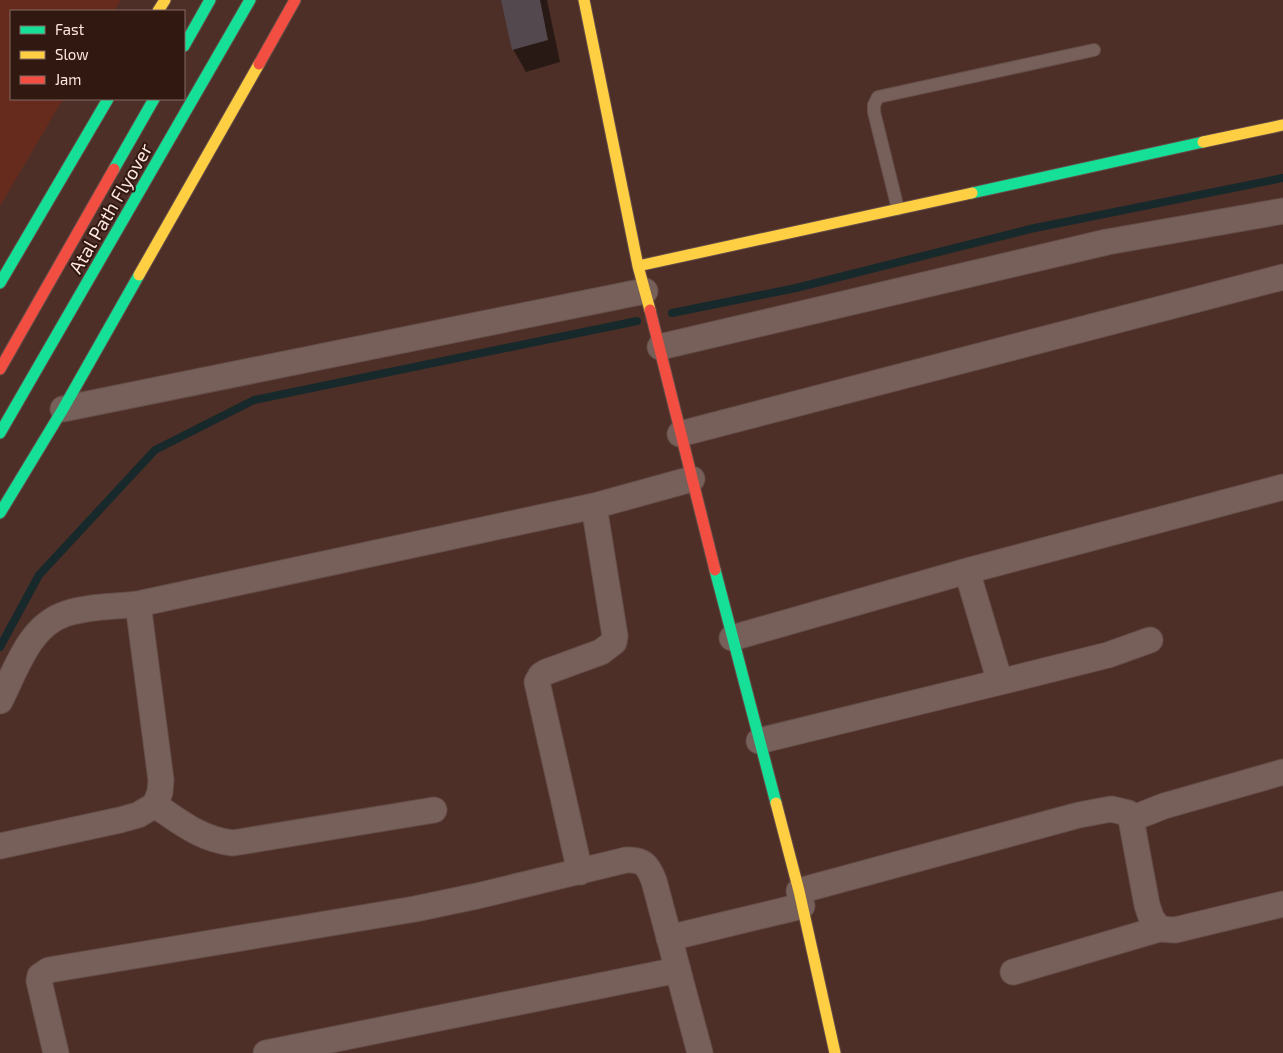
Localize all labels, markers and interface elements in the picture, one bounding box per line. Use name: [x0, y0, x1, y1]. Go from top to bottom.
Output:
legend: [10, 10, 185, 100]
text: Fast: [55, 20, 85, 38]
text: Slow: [55, 45, 89, 63]
text: Jam: [55, 70, 81, 88]
street label: Atal Path Flyover: [63, 138, 157, 277]

